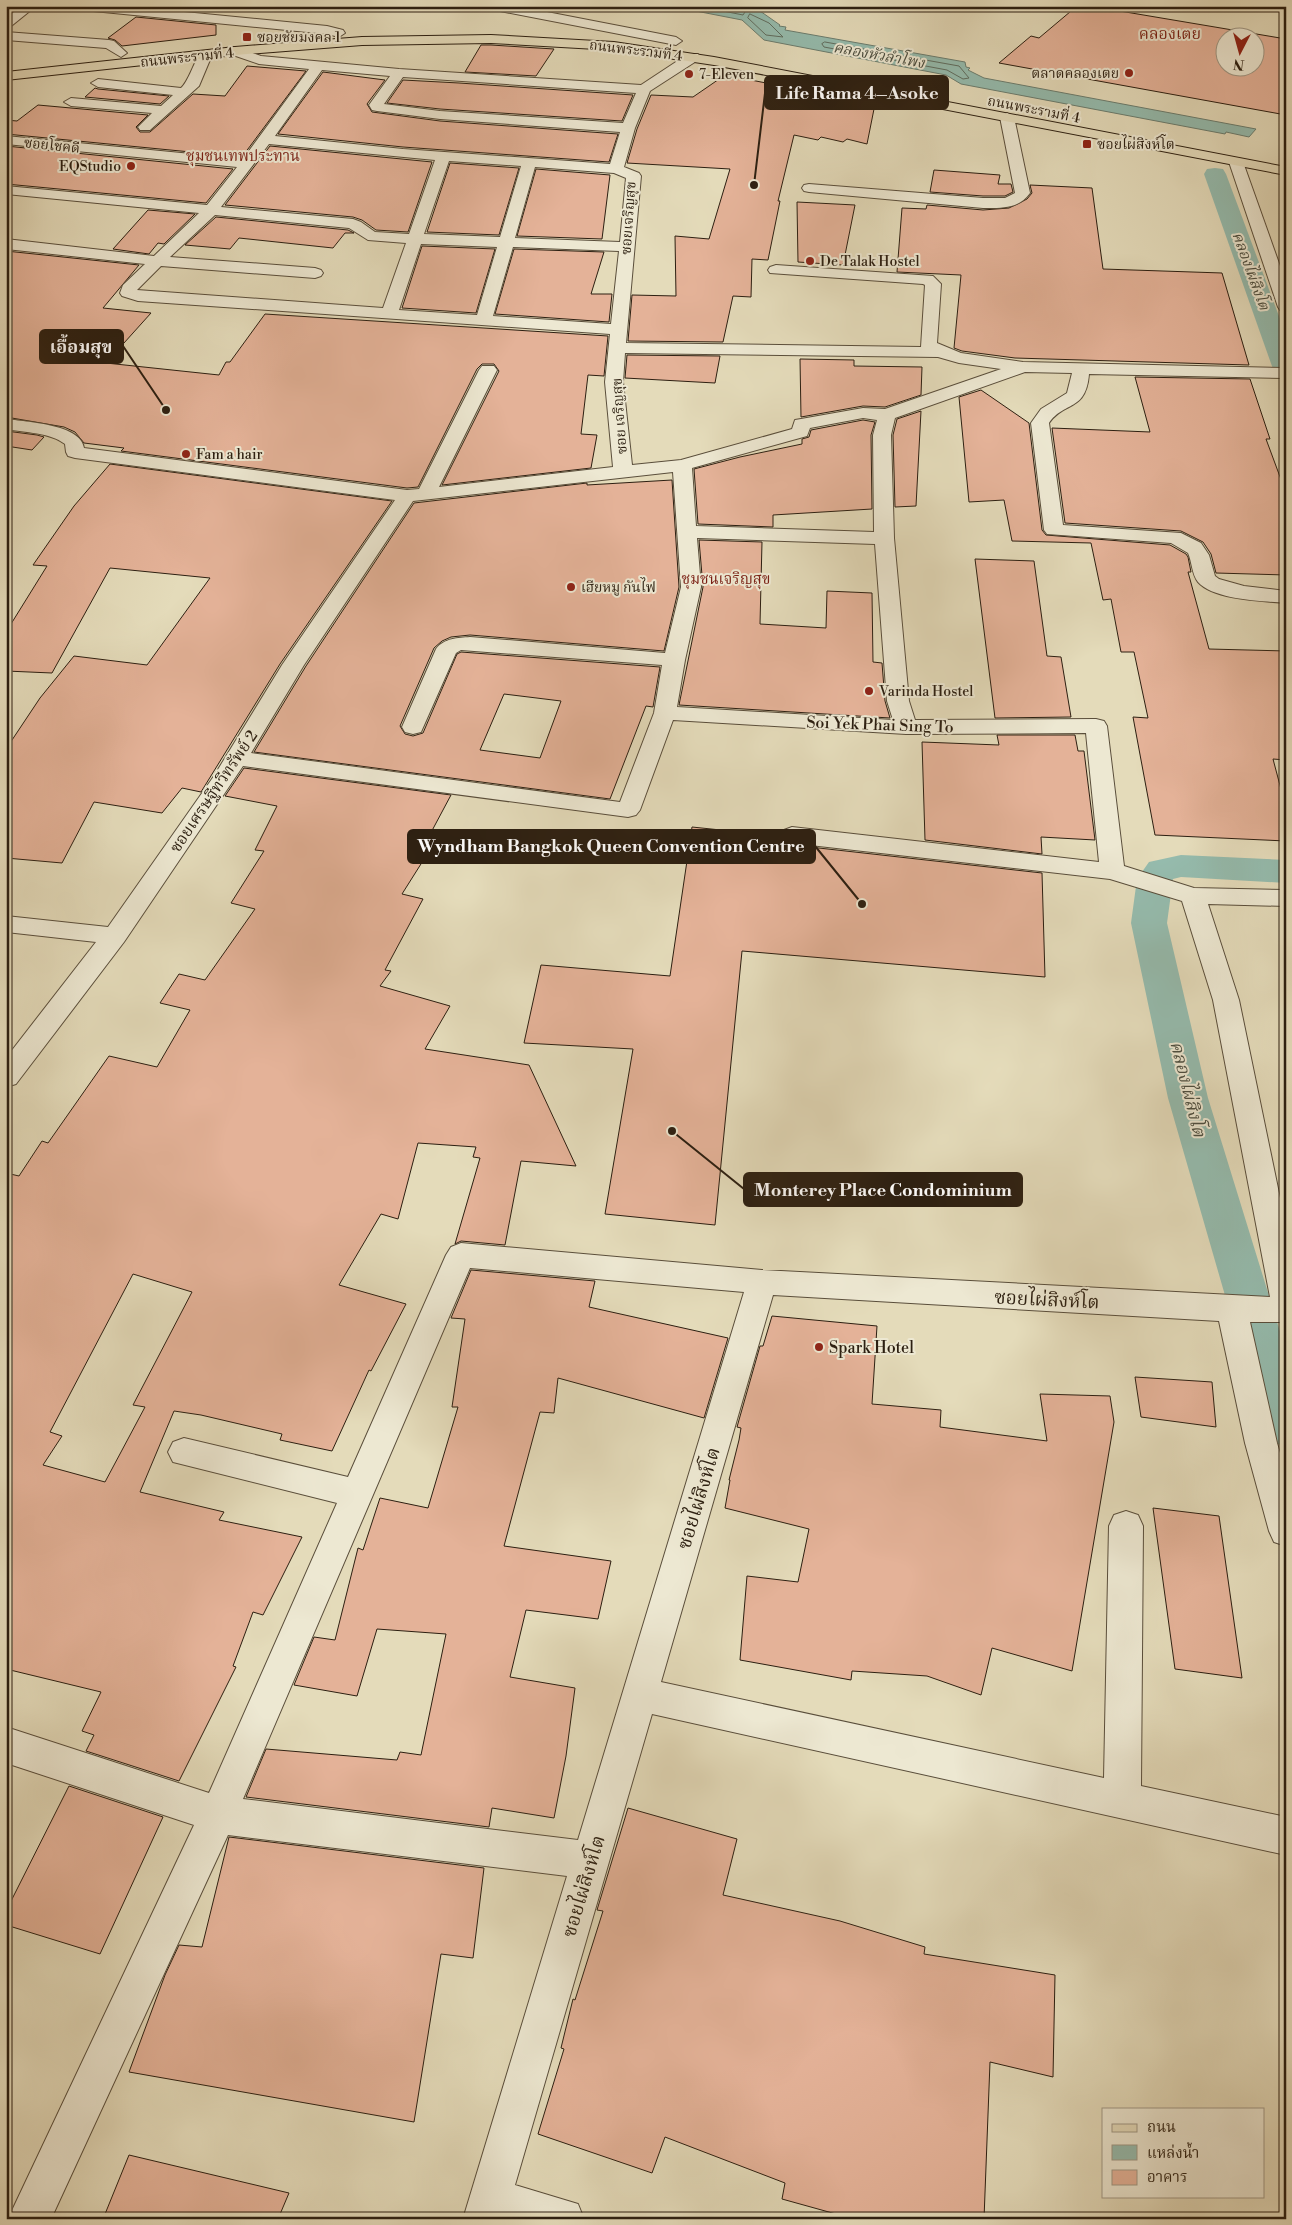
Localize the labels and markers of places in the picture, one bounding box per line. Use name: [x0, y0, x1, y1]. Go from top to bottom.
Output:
place label: ซอยชัยมงคล 1: [257, 29, 341, 47]
marker: ซอยชัยมงคล 1: [241, 31, 253, 43]
place label: ตลาดคลองเตย: [1031, 65, 1119, 83]
place label: 7-Eleven: [699, 66, 755, 84]
marker: ตลาดคลองเตย: [1123, 67, 1135, 79]
marker: 7-Eleven: [683, 68, 695, 80]
callout: Life Rama 4–Asoke: [765, 76, 948, 109]
place label: ซอยไผ่สิงห์โต: [1097, 134, 1175, 154]
marker: ซอยไผ่สิงห์โต: [1081, 138, 1093, 150]
place label: EQStudio: [59, 158, 121, 176]
marker: EQStudio: [125, 160, 137, 172]
place label: De Talak Hostel: [820, 253, 920, 271]
marker: De Talak Hostel: [804, 255, 816, 267]
callout: เอื้อมสุข: [40, 330, 123, 363]
place label: Fam a hair: [196, 446, 263, 464]
marker: Fam a hair: [180, 448, 192, 460]
place label: เฮียหมู กันไฟ: [581, 577, 656, 597]
marker: เฮียหมู กันไฟ: [565, 581, 577, 593]
place label: Varinda Hostel: [878, 683, 974, 701]
marker: Varinda Hostel: [863, 685, 875, 697]
callout: Wyndham Bangkok Queen Convention Centre: [408, 830, 815, 863]
callout: Monterey Place Condominium: [744, 1173, 1022, 1206]
place label: Spark Hotel: [829, 1338, 914, 1358]
marker: Spark Hotel: [813, 1341, 825, 1353]

